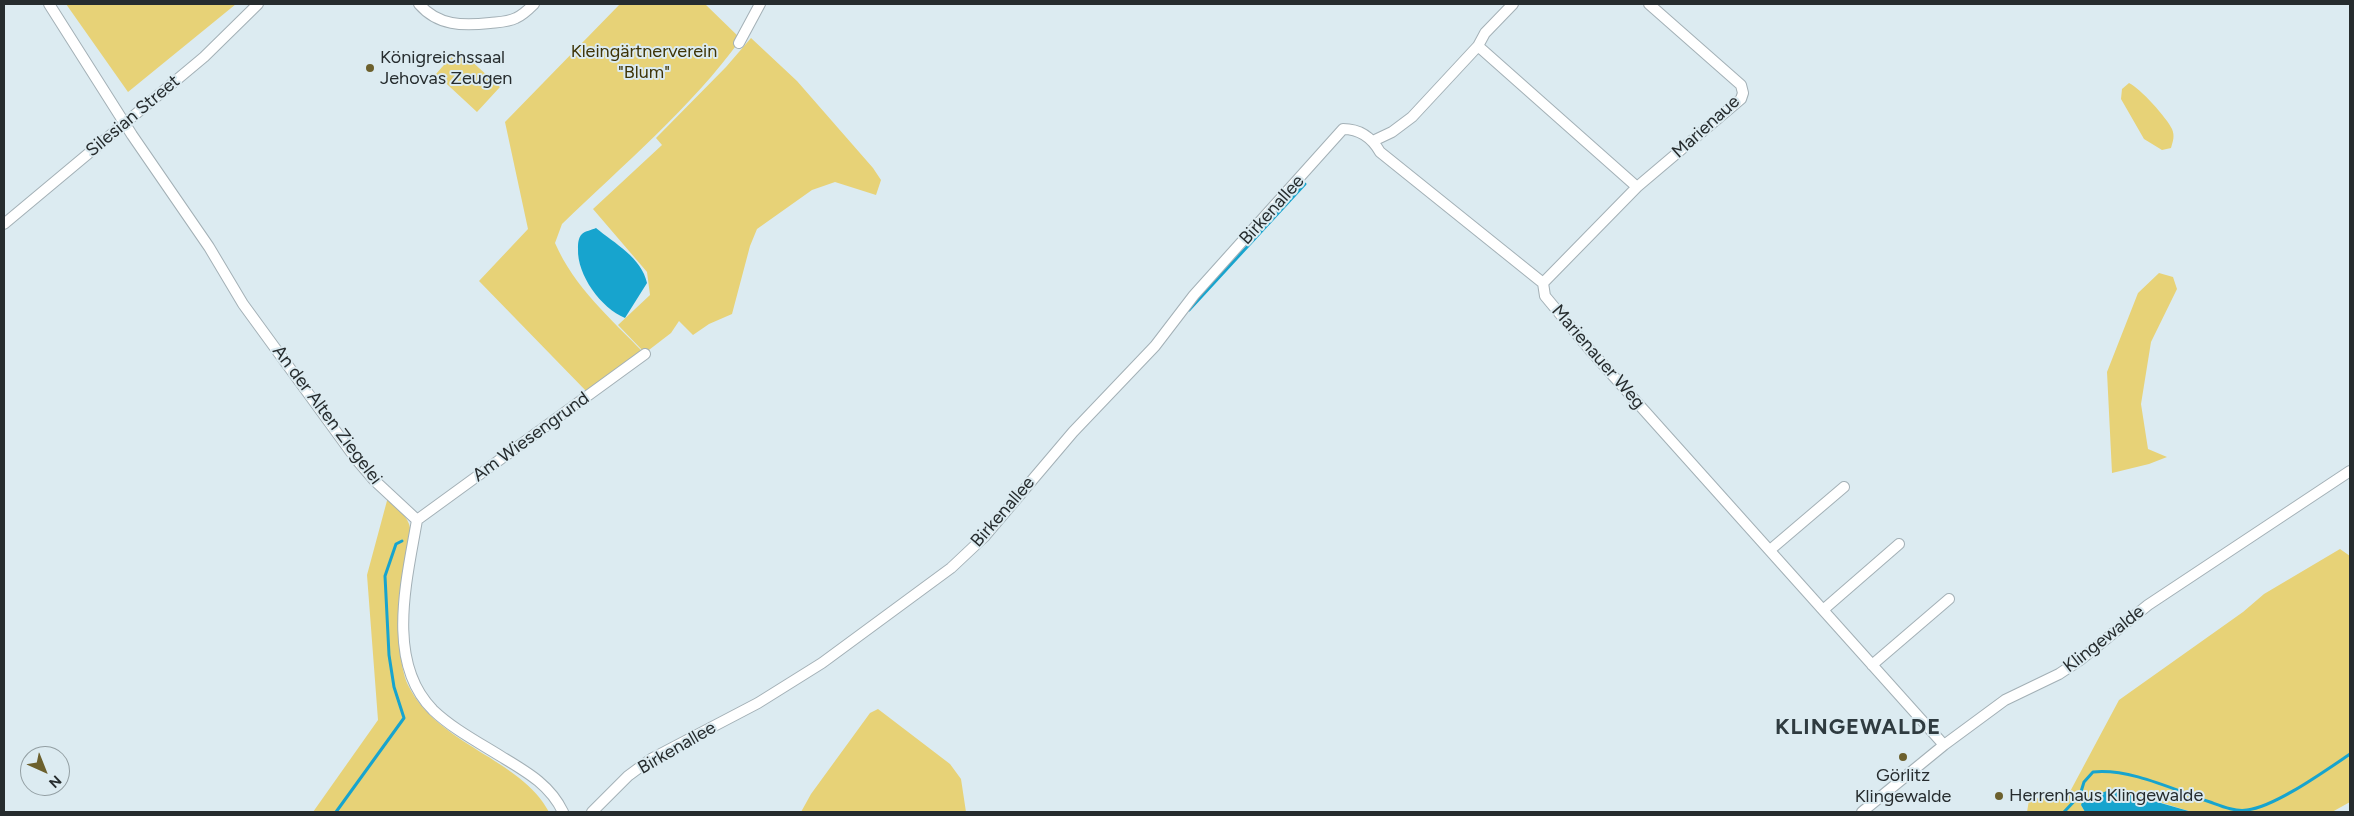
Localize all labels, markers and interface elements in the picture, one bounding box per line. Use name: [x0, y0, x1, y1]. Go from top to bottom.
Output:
park label: Kleingärtnerverein "Blum": [571, 41, 717, 84]
place label: Königreichssaal Jehovas Zeugen: [380, 47, 512, 90]
marker: Königreichssaal Jehovas Zeugen: [364, 62, 376, 74]
street label: Silesian Street: [82, 71, 184, 161]
street label: Marienaue: [1668, 91, 1744, 163]
street label: Birkenallee: [1235, 171, 1309, 249]
street label: Marienauer Weg: [1547, 300, 1649, 414]
street label: An der Alten Ziegelei: [268, 341, 386, 489]
street label: Am Wiesengrund: [469, 387, 593, 487]
street label: Birkenallee: [967, 472, 1039, 552]
street label: Klingewalde: [2059, 601, 2149, 677]
district label: KLINGEWALDE: [1774, 715, 1942, 741]
street label: Birkenallee: [634, 717, 720, 779]
north arrow: [20, 746, 70, 796]
marker: Görlitz Klingewalde: [1897, 751, 1909, 763]
place label: Görlitz Klingewalde: [1855, 765, 1951, 808]
text: N: [45, 772, 65, 791]
place label: Herrenhaus Klingewalde: [2009, 785, 2203, 807]
marker: Herrenhaus Klingewalde: [1993, 790, 2005, 802]

